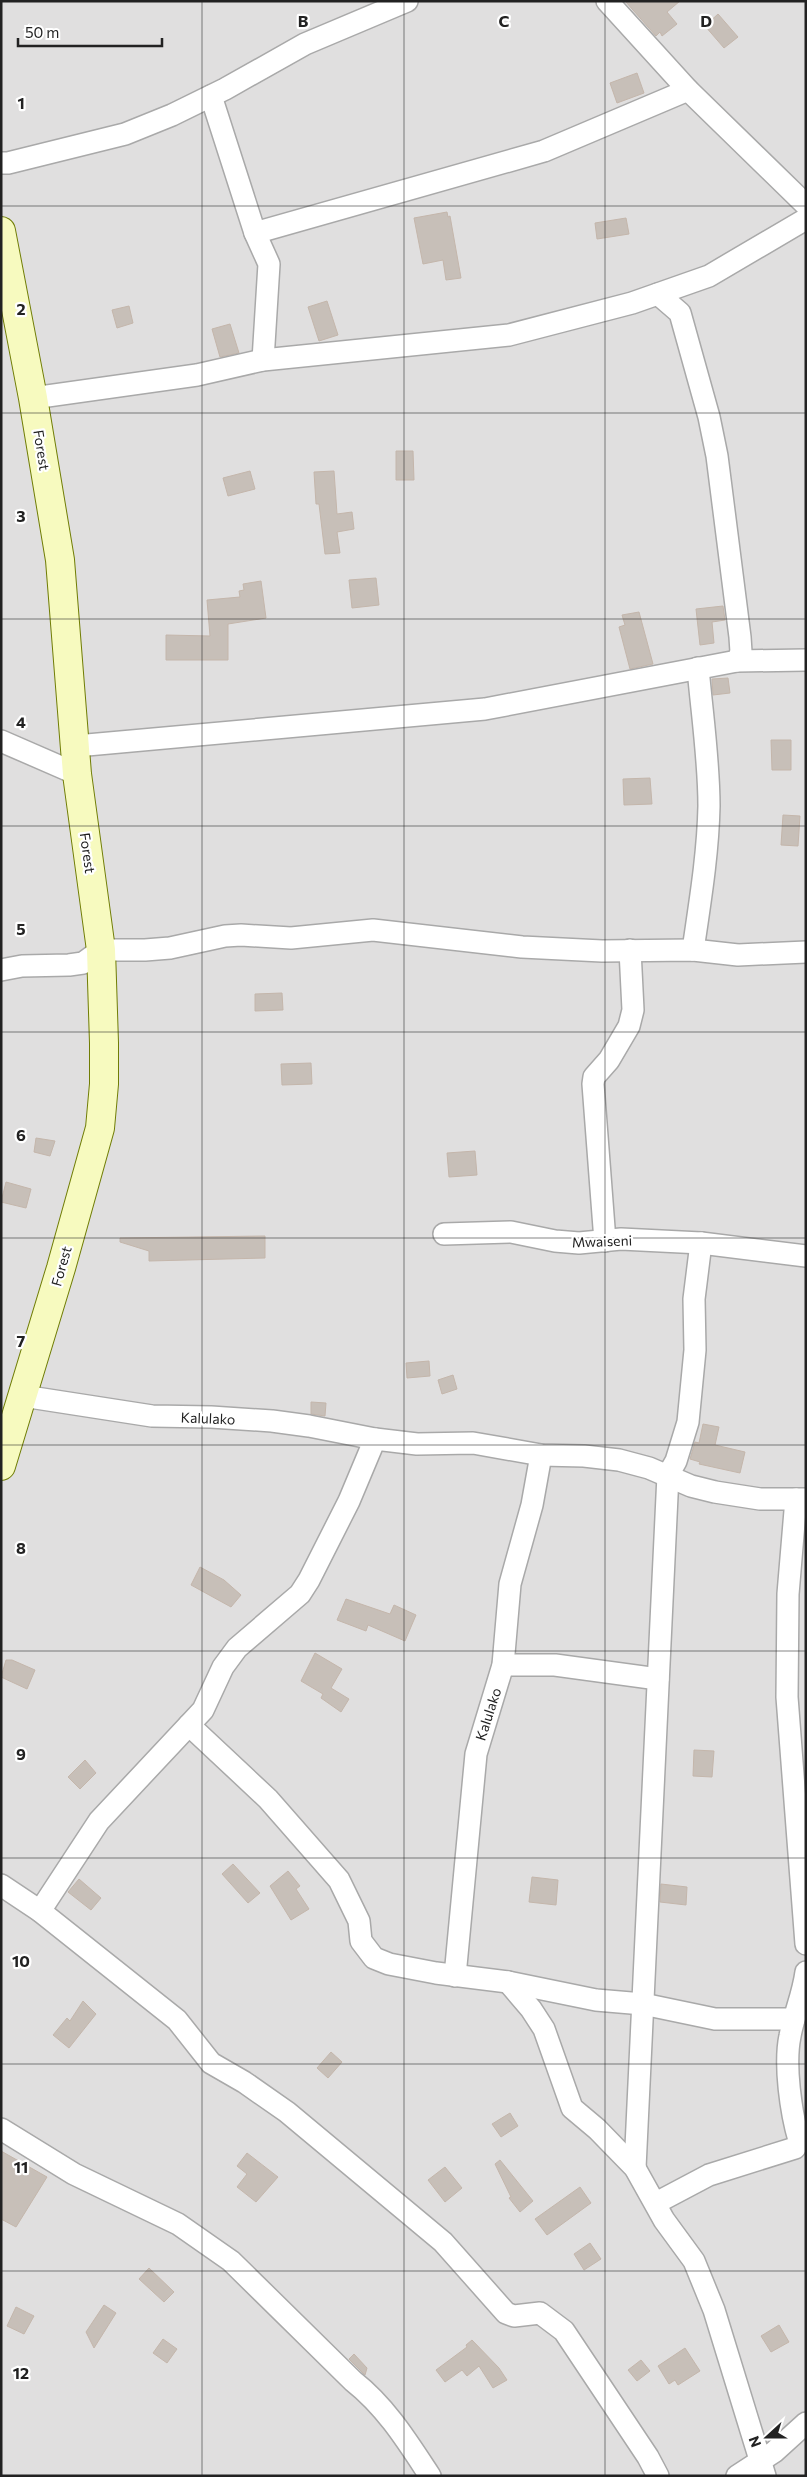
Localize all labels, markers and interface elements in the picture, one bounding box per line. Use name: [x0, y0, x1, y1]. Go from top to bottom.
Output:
text: B: [298, 11, 309, 30]
text: C: [499, 11, 510, 30]
text: D: [700, 11, 712, 30]
scale bar: [18, 15, 161, 47]
text: 50 m: [25, 23, 59, 41]
text: 1: [17, 93, 25, 112]
text: 2: [16, 299, 26, 318]
street label: Forest: [30, 428, 54, 472]
text: 3: [16, 506, 26, 525]
text: 4: [16, 712, 26, 731]
street label: Forest: [77, 832, 99, 875]
text: 5: [16, 919, 26, 938]
text: 6: [16, 1125, 26, 1144]
street label: Mwaiseni: [572, 1231, 632, 1251]
street label: Forest: [47, 1244, 75, 1288]
text: 7: [17, 1331, 26, 1350]
street label: Kalulako: [180, 1409, 236, 1427]
text: 8: [16, 1538, 26, 1557]
street label: Kalulako: [471, 1685, 505, 1743]
text: 9: [16, 1744, 26, 1763]
text: 10: [12, 1951, 30, 1970]
text: 11: [14, 2157, 28, 2176]
text: 12: [13, 2363, 29, 2382]
north arrow: [742, 2412, 792, 2462]
text: N: [745, 2434, 764, 2450]

